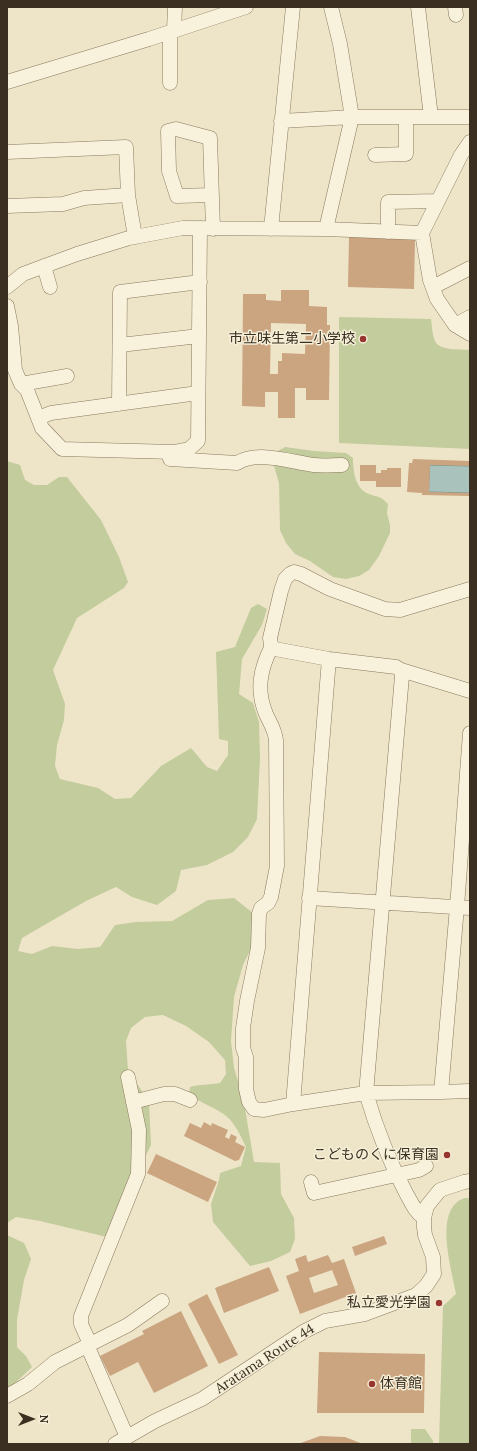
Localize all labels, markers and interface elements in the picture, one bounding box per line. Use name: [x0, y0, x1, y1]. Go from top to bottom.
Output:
place label: 市立味生第二小学校: [229, 331, 355, 347]
marker: 市立味生第二小学校: [358, 334, 368, 344]
place label: こどものくに保育園: [313, 1147, 439, 1163]
marker: こどものくに保育園: [442, 1150, 452, 1160]
place label: 私立愛光学園: [347, 1295, 431, 1311]
marker: 私立愛光学園: [434, 1298, 444, 1308]
street label: Aratama Route 44: [212, 1321, 318, 1397]
place label: 体育館: [380, 1376, 422, 1392]
marker: 体育館: [367, 1379, 377, 1389]
north arrow: [12, 1399, 52, 1439]
text: N: [37, 1415, 51, 1423]

